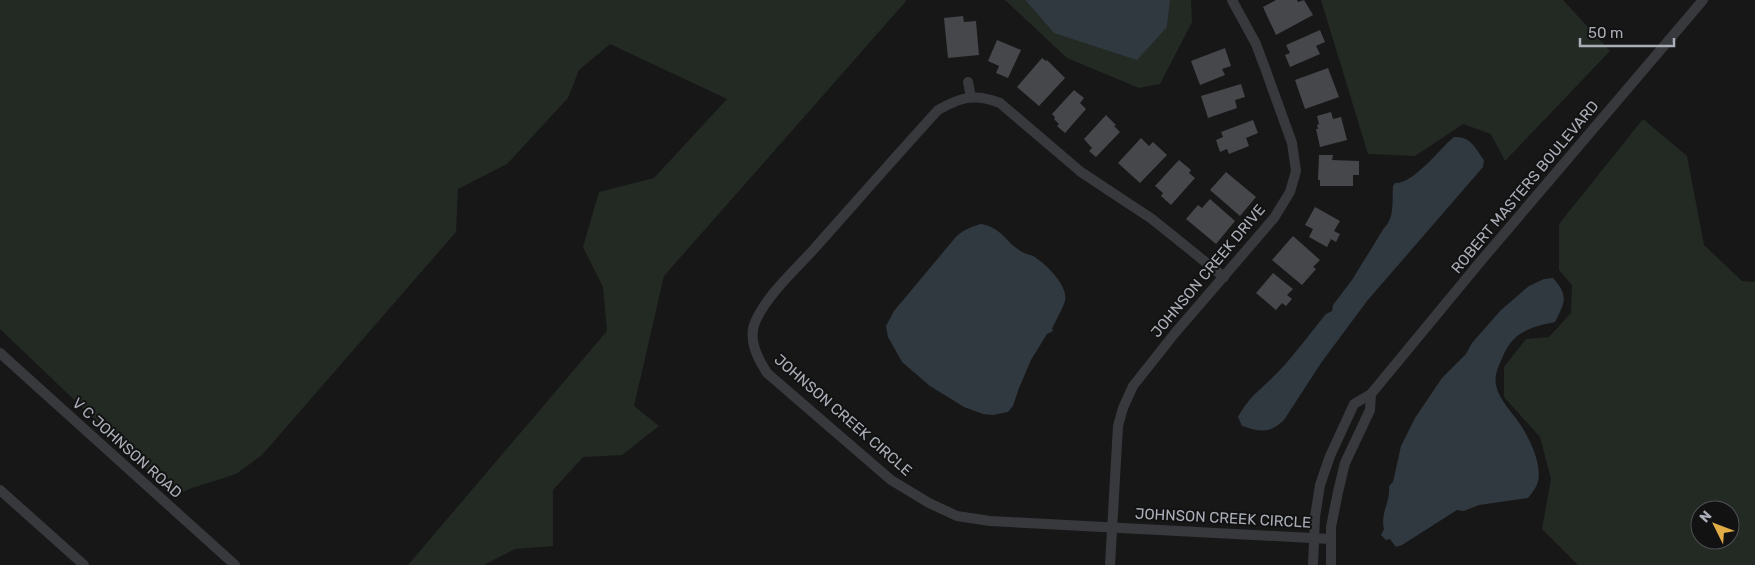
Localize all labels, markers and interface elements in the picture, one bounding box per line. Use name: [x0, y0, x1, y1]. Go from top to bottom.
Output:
scale bar: [1580, 15, 1674, 47]
text: 50 m: [1588, 24, 1623, 42]
street label: ROBERT MASTERS BOULEVARD: [1447, 97, 1603, 277]
street label: JOHNSON CREEK DRIVE: [1147, 201, 1269, 341]
street label: JOHNSON CREEK CIRCLE: [771, 350, 915, 480]
street label: V C JOHNSON ROAD: [68, 394, 186, 502]
north arrow: [1690, 500, 1740, 550]
street label: JOHNSON CREEK CIRCLE: [1134, 504, 1312, 532]
text: N: [1696, 507, 1715, 526]

